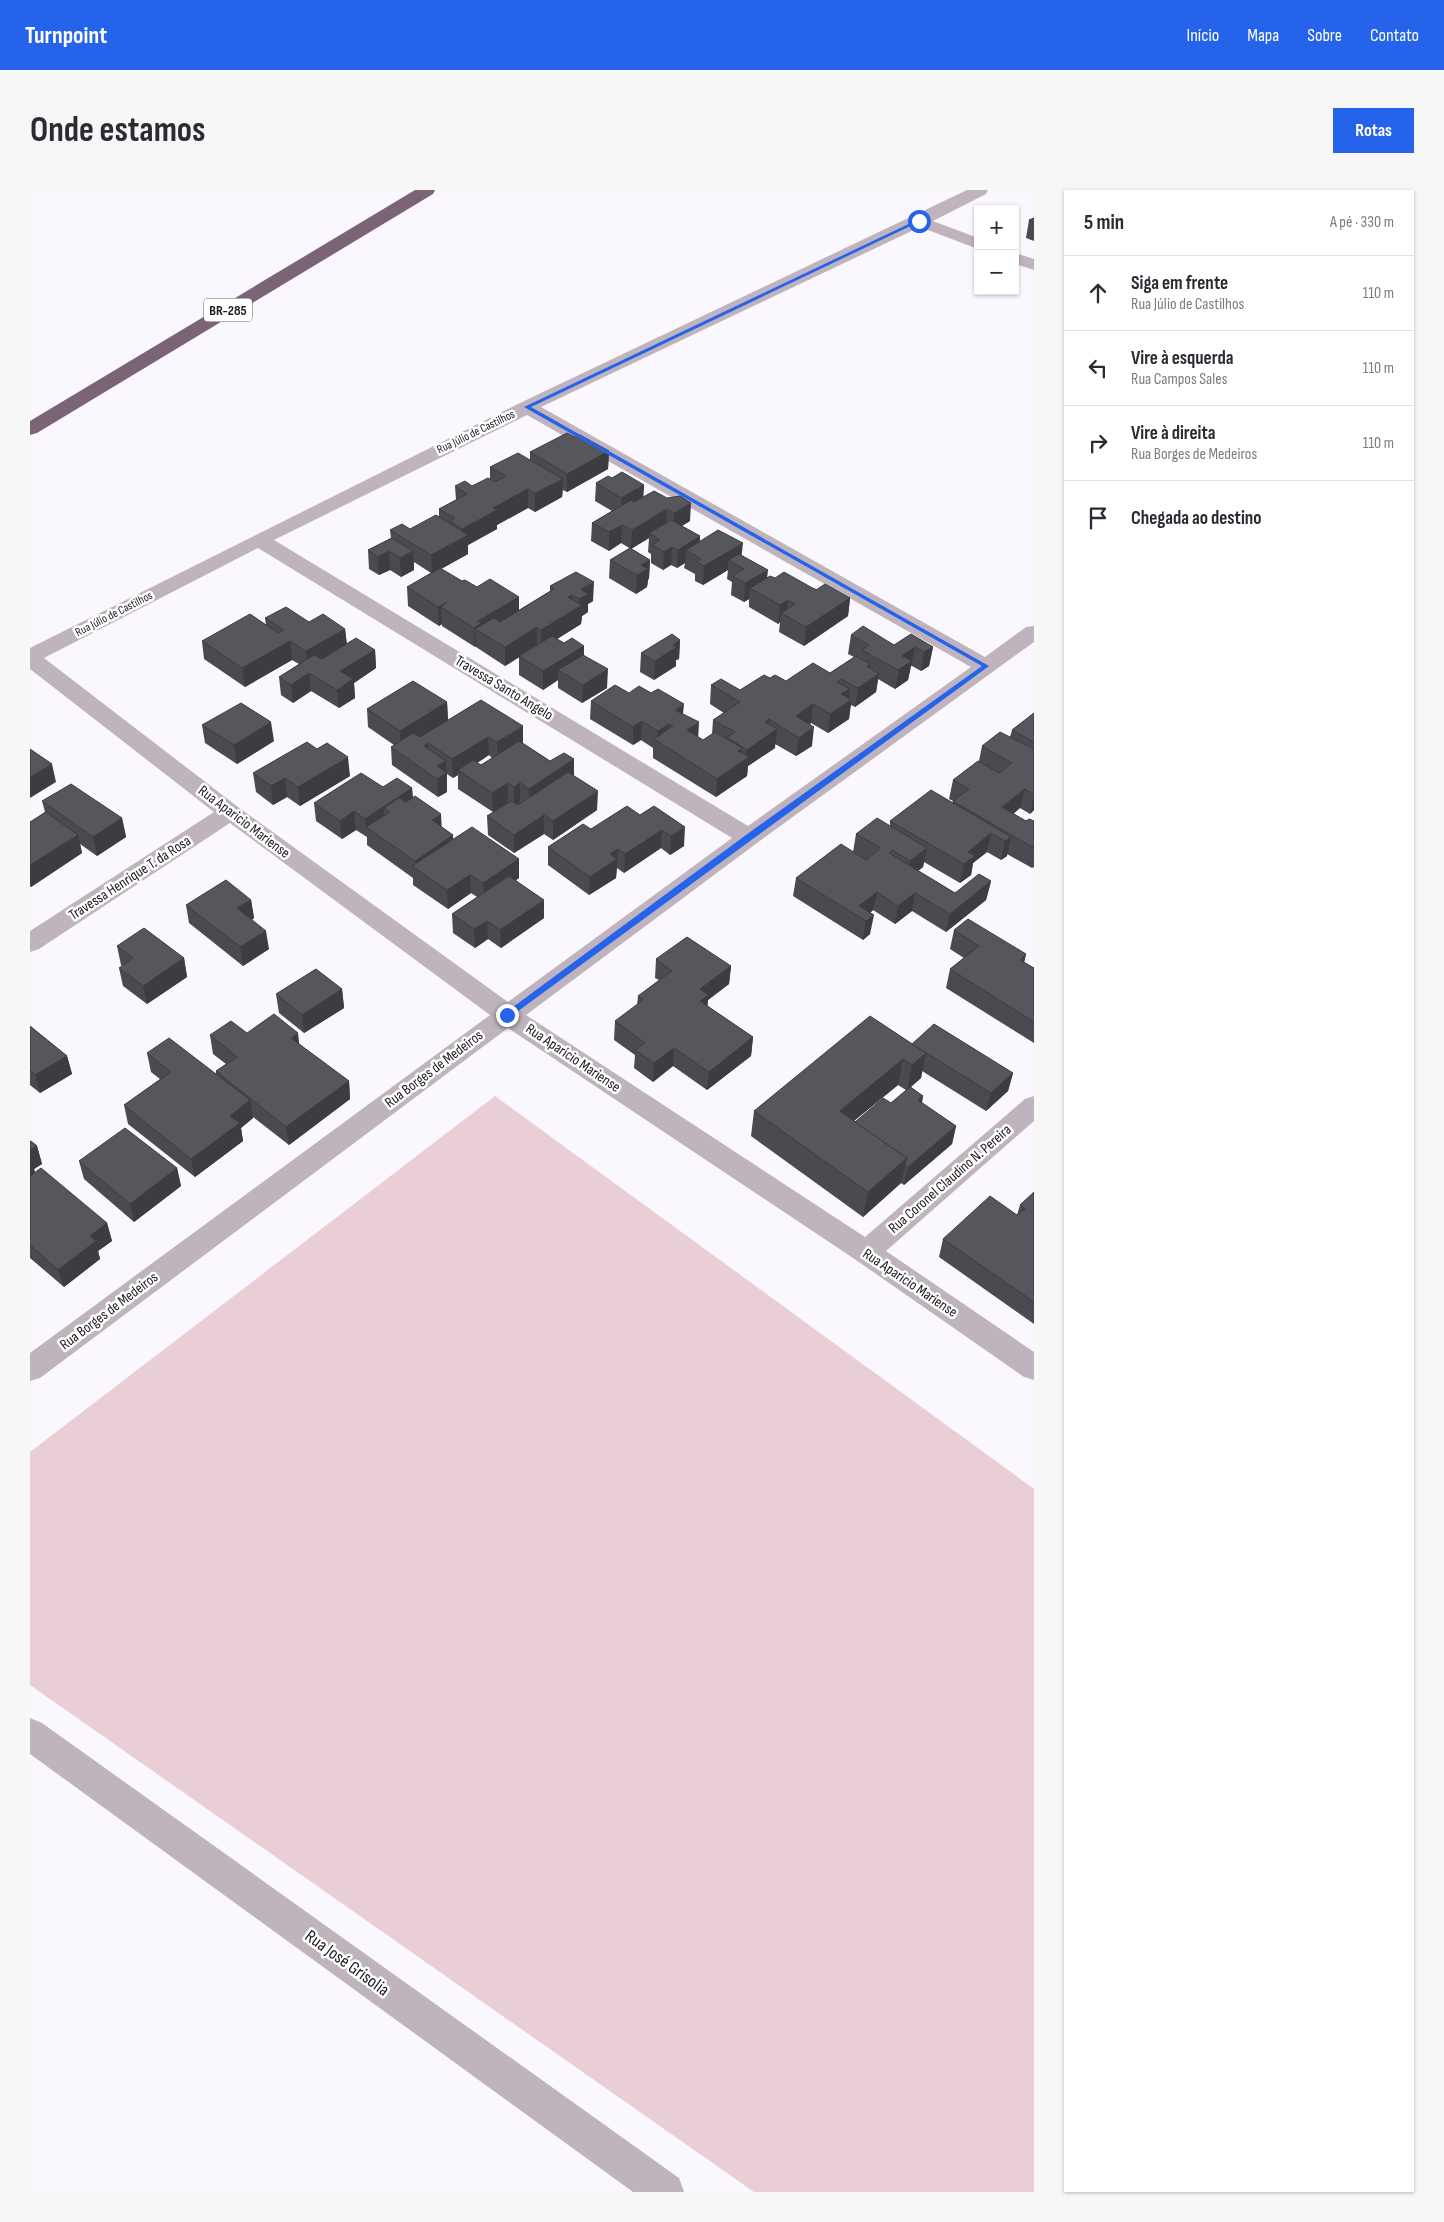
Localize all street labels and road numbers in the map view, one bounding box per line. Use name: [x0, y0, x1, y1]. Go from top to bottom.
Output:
road number: BR-285: [204, 298, 252, 322]
street label: Rua Júlio de Castilhos: [435, 407, 517, 457]
street label: Rua Júlio de Castilhos: [73, 588, 155, 640]
street label: Travessa Santo Angelo: [452, 651, 556, 725]
street label: Rua Aparicio Mariense: [194, 781, 294, 863]
street label: Travessa Henrique T. da Rosa: [65, 831, 195, 925]
street label: Rua Aparicio Mariense: [522, 1019, 624, 1097]
street label: Rua Borges de Medeiros: [381, 1026, 487, 1112]
street label: Rua Coronel Claudino N. Pereira: [885, 1120, 1016, 1238]
street label: Rua Aparicio Mariense: [859, 1244, 961, 1322]
street label: Rua Borges de Medeiros: [56, 1268, 162, 1354]
street label: Rua José Grisolia: [301, 1925, 393, 2001]

